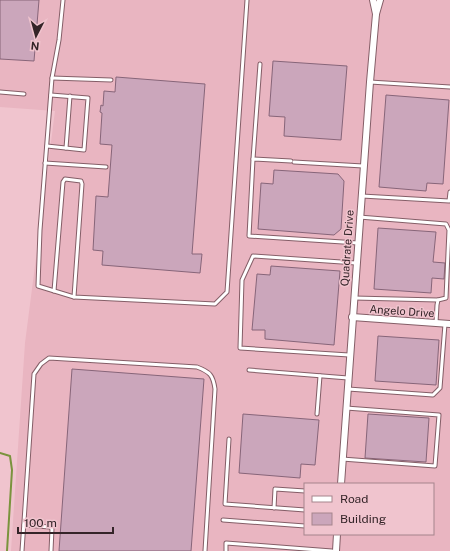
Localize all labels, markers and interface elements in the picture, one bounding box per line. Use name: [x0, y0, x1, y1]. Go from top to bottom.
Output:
north arrow: [16, 16, 56, 56]
text: N: [30, 40, 40, 52]
street label: Quadrate Drive: [338, 209, 356, 287]
street label: Angelo Drive: [369, 303, 435, 319]
legend: [304, 483, 434, 535]
text: Road: [340, 492, 368, 506]
scale bar: [18, 509, 113, 535]
text: Building: [340, 512, 386, 526]
text: 100 m: [24, 516, 57, 530]

